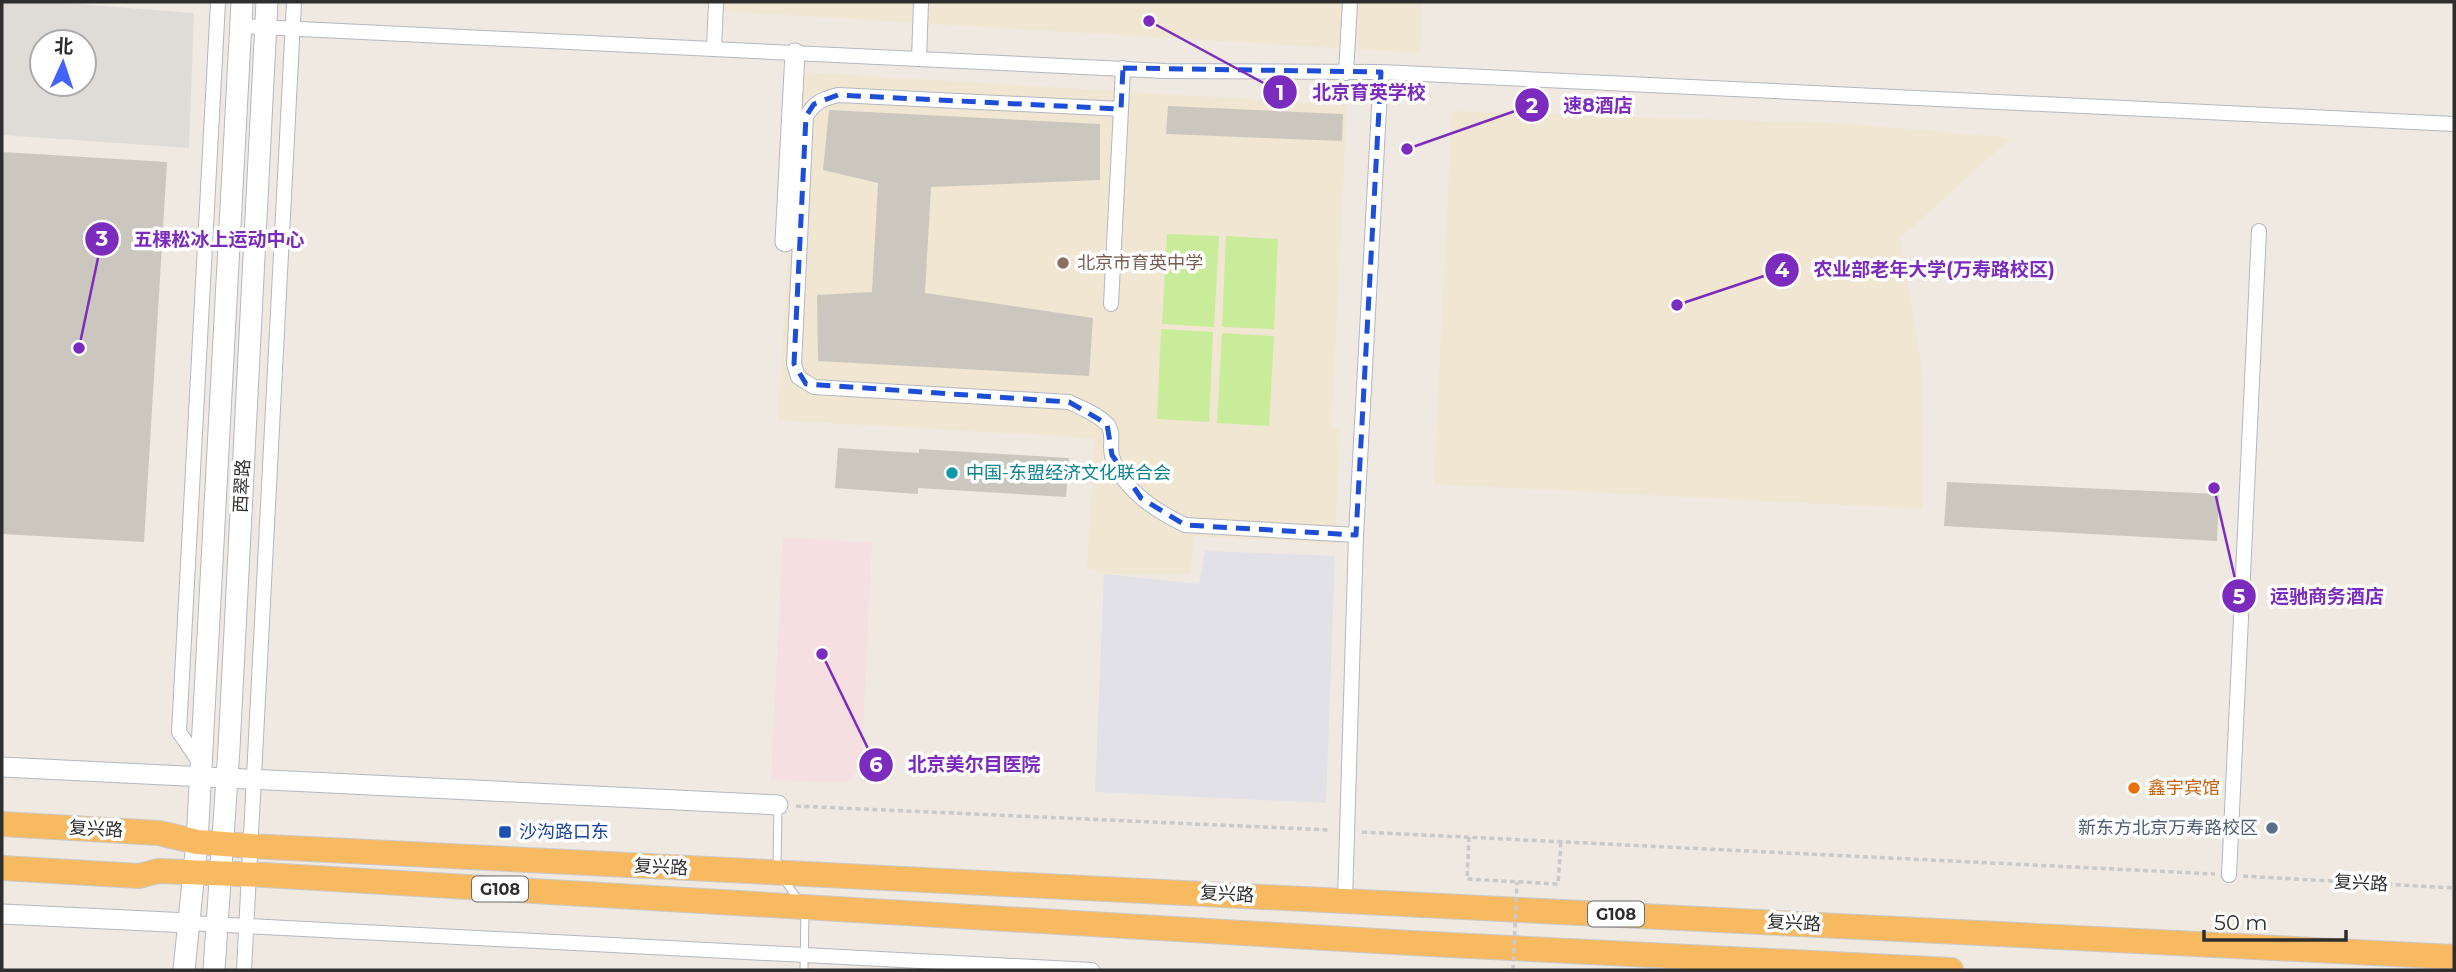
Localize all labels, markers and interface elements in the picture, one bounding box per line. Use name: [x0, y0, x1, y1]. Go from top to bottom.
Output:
north arrow: [28, 28, 98, 98]
text: 北: [54, 35, 74, 59]
callout: 北京育英学校: [1263, 72, 1440, 112]
text: 1: [1276, 80, 1284, 105]
text: 北京育英学校: [1312, 81, 1426, 104]
callout: 速8酒店: [1515, 85, 1647, 125]
text: 2: [1526, 93, 1538, 118]
text: 速8酒店: [1563, 94, 1633, 117]
callout: 五棵松冰上运动中心: [84, 219, 318, 259]
text: 3: [95, 226, 108, 251]
text: 五棵松冰上运动中心: [133, 228, 305, 251]
callout: 农业部老年大学(万寿路校区): [1764, 250, 2069, 290]
place label: 北京市育英中学: [1077, 252, 1203, 274]
marker: 北京市育英中学: [1055, 255, 1071, 271]
text: 4: [1775, 257, 1790, 282]
text: 农业部老年大学(万寿路校区): [1813, 258, 2055, 281]
street label: 西翠路: [230, 458, 254, 514]
place label: 中国-东盟经济文化联合会: [966, 462, 1171, 484]
marker: 中国-东盟经济文化联合会: [944, 465, 960, 481]
callout: 运驰商务酒店: [2221, 576, 2398, 616]
text: 5: [2233, 584, 2245, 609]
text: 运驰商务酒店: [2270, 585, 2384, 608]
callout: 北京美尔目医院: [859, 745, 1055, 785]
text: 6: [869, 752, 883, 777]
text: 北京美尔目医院: [907, 753, 1041, 776]
place label: 鑫宇宾馆: [2148, 777, 2220, 799]
marker: 鑫宇宾馆: [2126, 780, 2142, 796]
street label: 复兴路: [68, 817, 124, 841]
place label: 新东方北京万寿路校区: [2078, 817, 2258, 839]
marker: 新东方北京万寿路校区: [2264, 820, 2280, 836]
place label: 沙沟路口东: [519, 821, 609, 843]
marker: 沙沟路口东: [497, 824, 513, 840]
street label: 复兴路: [633, 855, 689, 879]
street label: 复兴路: [2333, 871, 2389, 895]
road number: G108: [472, 876, 528, 902]
street label: 复兴路: [1199, 882, 1255, 906]
scale bar: [2204, 898, 2346, 942]
road number: G108: [1588, 902, 1644, 926]
text: 50 m: [2214, 910, 2268, 935]
street label: 复兴路: [1766, 911, 1822, 935]

